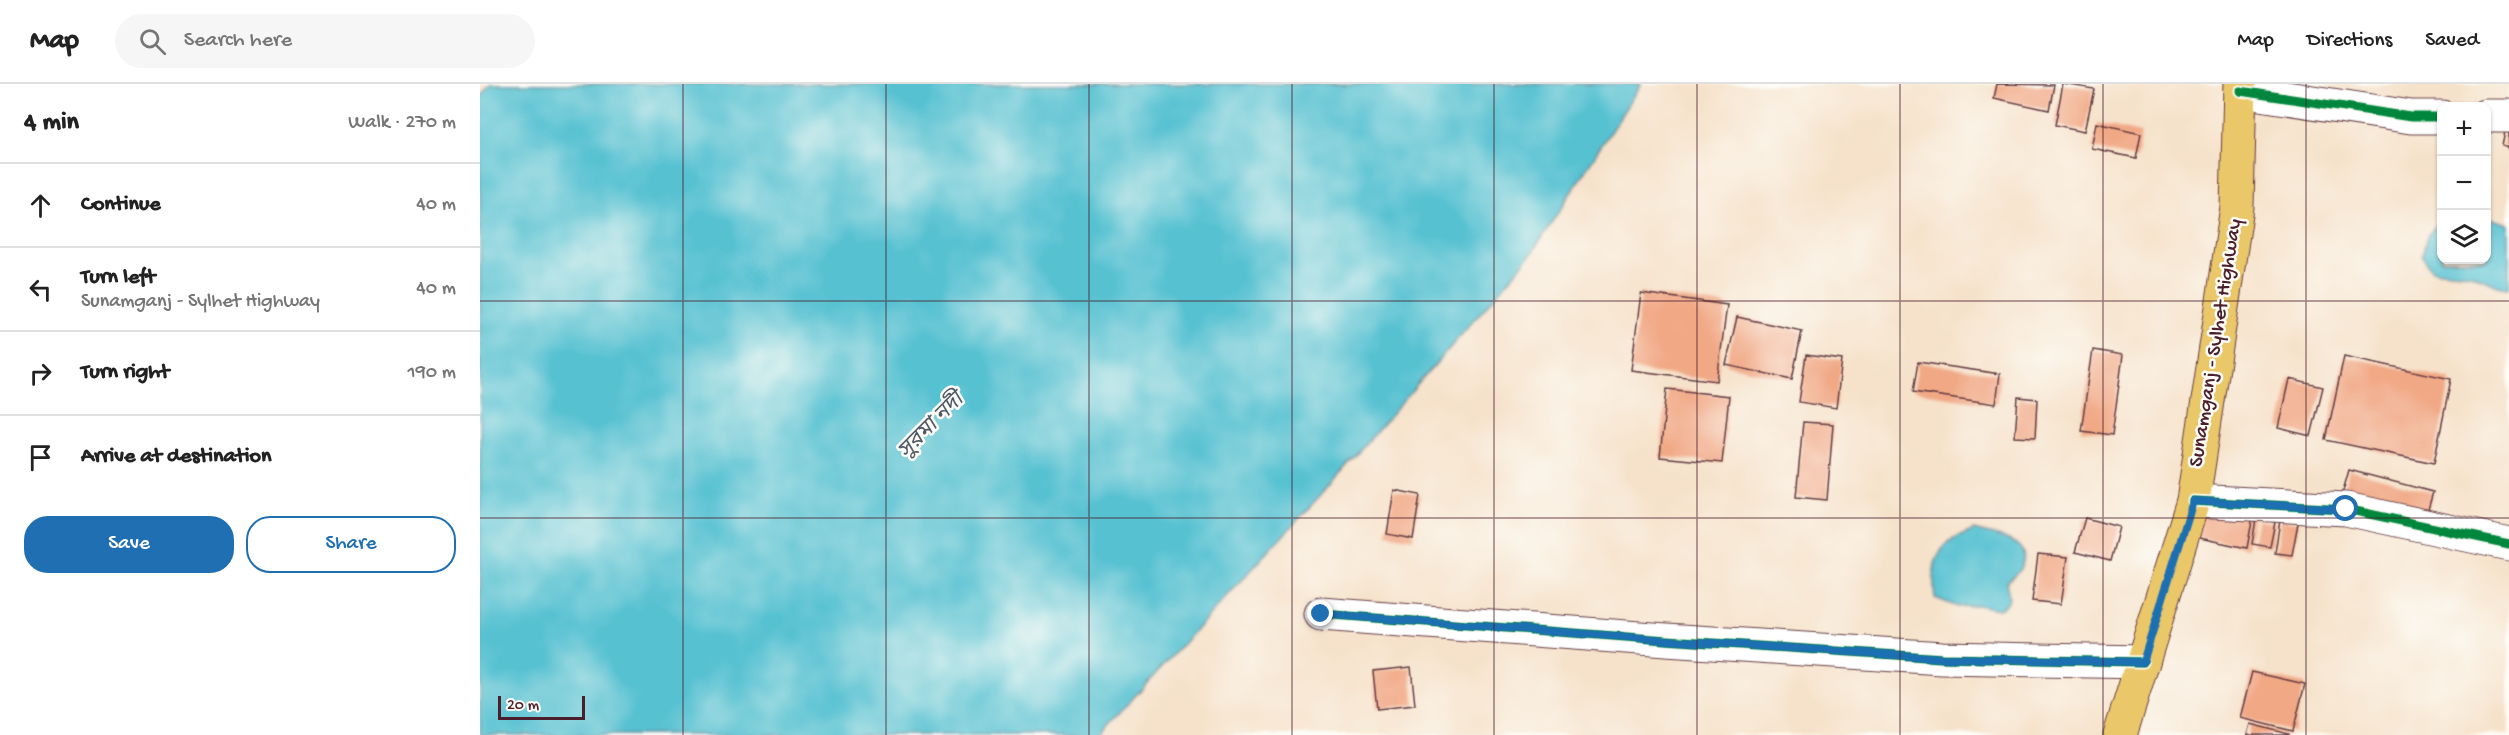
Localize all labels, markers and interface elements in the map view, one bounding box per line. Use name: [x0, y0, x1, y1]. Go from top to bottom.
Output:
search box: [115, 14, 535, 68]
text: Map: [30, 25, 79, 58]
icon: search: [136, 25, 169, 58]
text: Search here: [184, 28, 292, 54]
text: Map: [2237, 29, 2274, 54]
text: Directions: [2307, 29, 2392, 54]
text: Saved: [2425, 29, 2479, 54]
map controls: [2437, 102, 2491, 264]
button: +: [2437, 102, 2491, 156]
text: 4 min: [24, 108, 79, 139]
text: Walk · 270 m: [348, 112, 456, 135]
button: −: [2437, 156, 2491, 210]
icon: ahead: [24, 189, 57, 222]
text: Continue: [81, 192, 161, 218]
text: 40 m: [416, 194, 456, 217]
button: layers: [2437, 210, 2491, 264]
street label: Sunamganj - Sylhet Highway: [2185, 217, 2249, 469]
text: Turn left: [81, 265, 155, 291]
icon: left: [24, 273, 57, 306]
text: 40 m: [416, 278, 456, 301]
text: Sunamganj - Sylhet Highway: [81, 291, 320, 314]
icon: right: [24, 357, 57, 390]
text: Turn right: [81, 360, 169, 386]
text: 190 m: [408, 362, 456, 385]
water label: সুরমা নদী: [891, 384, 973, 465]
icon: arrive: [24, 441, 57, 474]
text: Arrive at destination: [81, 444, 271, 470]
route start: [2332, 495, 2358, 521]
button: Save: [24, 516, 234, 573]
button: Share: [246, 516, 456, 573]
route end: [1307, 600, 1333, 626]
scale bar: [498, 693, 585, 720]
text: 20 m: [507, 697, 539, 716]

